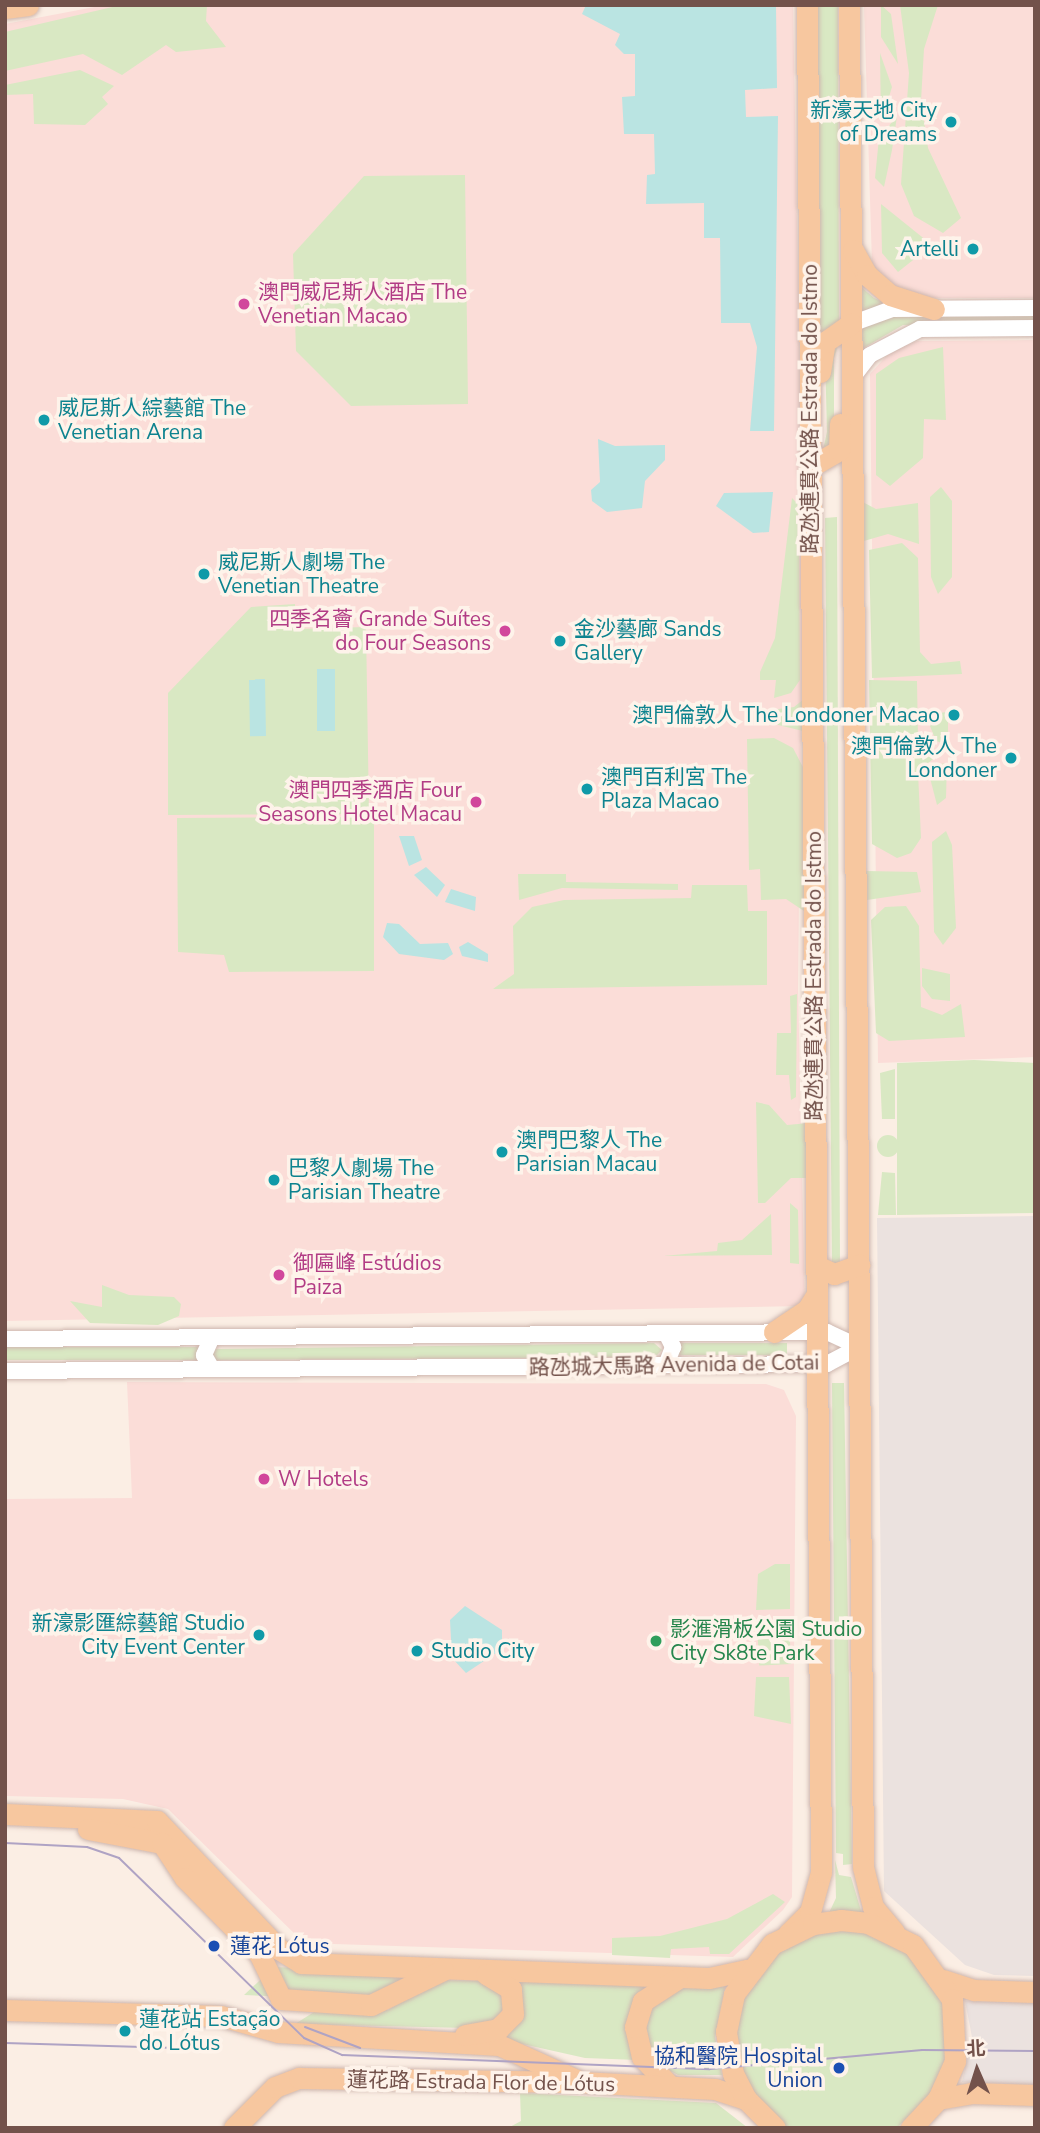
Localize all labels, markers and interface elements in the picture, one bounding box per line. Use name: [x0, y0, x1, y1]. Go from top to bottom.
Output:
place label: 新濠天地 City of Dreams: [810, 97, 937, 147]
marker: 新濠天地 City of Dreams: [943, 114, 959, 130]
place label: Artelli: [900, 236, 959, 262]
marker: Artelli: [965, 241, 981, 257]
street label: 路氹連貫公路 Estrada do Istmo: [797, 264, 823, 554]
place label: 澳門威尼斯人酒店 The Venetian Macao: [258, 279, 467, 329]
marker: 澳門威尼斯人酒店 The Venetian Macao: [236, 296, 252, 312]
place label: 威尼斯人綜藝館 The Venetian Arena: [58, 395, 246, 445]
marker: 威尼斯人綜藝館 The Venetian Arena: [36, 412, 52, 428]
place label: 威尼斯人劇場 The Venetian Theatre: [218, 549, 385, 599]
marker: 威尼斯人劇場 The Venetian Theatre: [196, 566, 212, 582]
place label: 四季名薈 Grande Suítes do Four Seasons: [269, 606, 491, 656]
place label: 金沙藝廊 Sands Gallery: [574, 616, 722, 666]
marker: 四季名薈 Grande Suítes do Four Seasons: [497, 623, 513, 639]
marker: 金沙藝廊 Sands Gallery: [552, 633, 568, 649]
place label: 澳門倫敦人 The Londoner Macao: [632, 702, 940, 728]
marker: 澳門倫敦人 The Londoner Macao: [946, 707, 962, 723]
place label: 澳門倫敦人 The Londoner: [851, 733, 997, 783]
marker: 澳門倫敦人 The Londoner: [1003, 750, 1019, 766]
place label: 澳門百利宮 The Plaza Macao: [601, 764, 747, 814]
place label: 澳門四季酒店 Four Seasons Hotel Macau: [258, 777, 462, 827]
marker: 澳門百利宮 The Plaza Macao: [579, 781, 595, 797]
marker: 澳門四季酒店 Four Seasons Hotel Macau: [468, 794, 484, 810]
street label: 路氹連貫公路 Estrada do Istmo: [801, 831, 827, 1121]
place label: 澳門巴黎人 The Parisian Macau: [516, 1127, 662, 1177]
marker: 澳門巴黎人 The Parisian Macau: [494, 1144, 510, 1160]
place label: 巴黎人劇場 The Parisian Theatre: [288, 1155, 441, 1205]
marker: 巴黎人劇場 The Parisian Theatre: [266, 1172, 282, 1188]
place label: 御匾峰 Estúdios Paiza: [293, 1250, 441, 1300]
marker: 御匾峰 Estúdios Paiza: [271, 1267, 287, 1283]
street label: 路氹城大馬路 Avenida de Cotai: [528, 1350, 820, 1380]
place label: W Hotels: [278, 1466, 369, 1492]
marker: W Hotels: [256, 1471, 272, 1487]
place label: 新濠影匯綜藝館 Studio City Event Center: [32, 1610, 245, 1660]
place label: 影滙滑板公園 Studio City Sk8te Park: [670, 1616, 862, 1666]
marker: 新濠影匯綜藝館 Studio City Event Center: [251, 1627, 267, 1643]
marker: 影滙滑板公園 Studio City Sk8te Park: [648, 1633, 664, 1649]
place label: Studio City: [431, 1638, 534, 1664]
marker: Studio City: [409, 1643, 425, 1659]
place label: 蓮花 Lótus: [230, 1933, 329, 1959]
marker: 蓮花 Lótus: [204, 1936, 224, 1956]
place label: 蓮花站 Estação do Lótus: [139, 2006, 280, 2056]
marker: 蓮花站 Estação do Lótus: [117, 2023, 133, 2039]
north arrow: [942, 2035, 1012, 2105]
text: 北: [966, 2036, 986, 2063]
place label: 協和醫院 Hospital Union: [654, 2043, 823, 2093]
marker: 協和醫院 Hospital Union: [829, 2058, 849, 2078]
street label: 蓮花路 Estrada Flor de Lótus: [347, 2067, 615, 2097]

